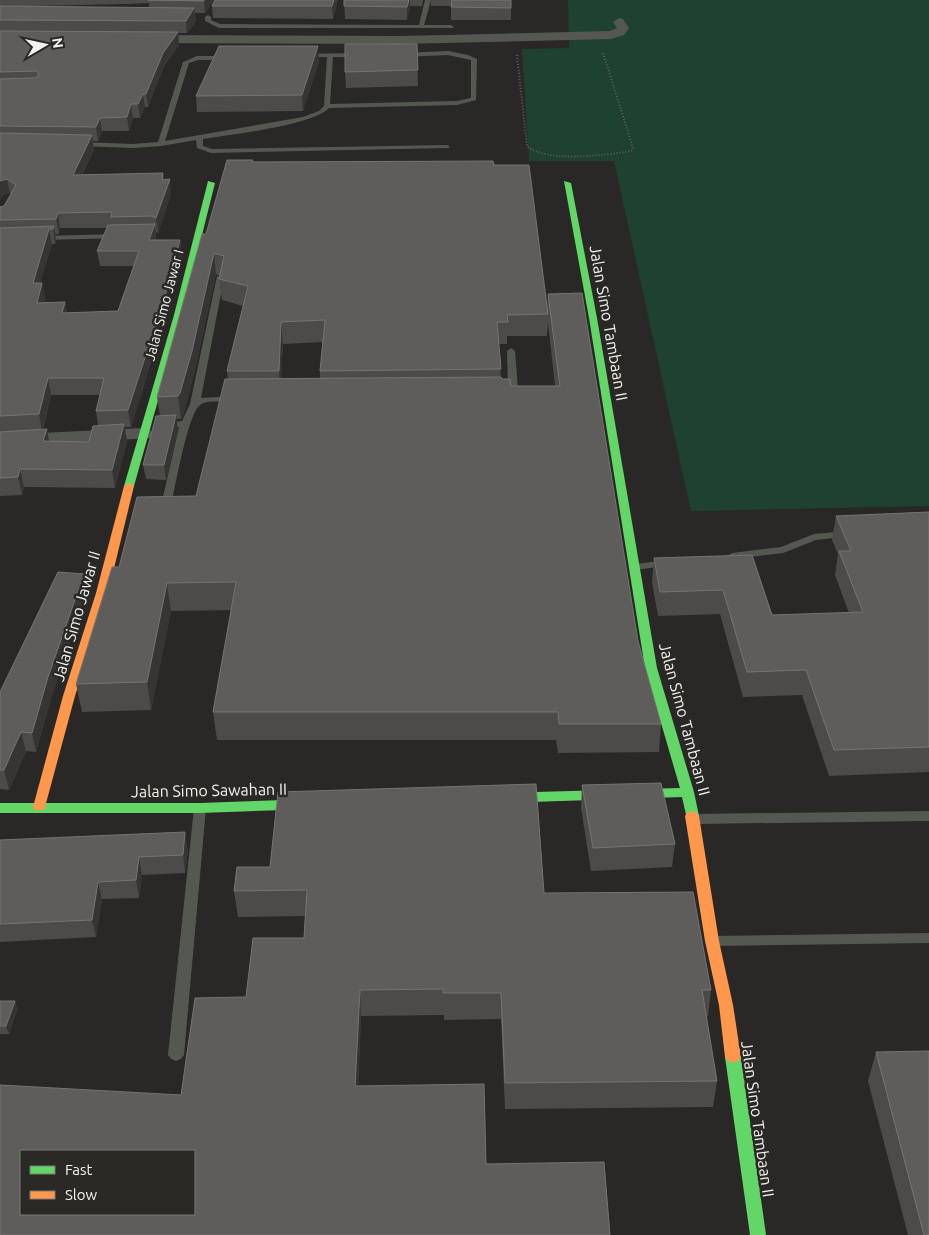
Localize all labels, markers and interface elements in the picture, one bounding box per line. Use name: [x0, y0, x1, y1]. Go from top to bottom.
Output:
north arrow: [20, 20, 70, 70]
text: N: [49, 37, 67, 49]
street label: Jalan Simo Tambaan II: [586, 244, 632, 402]
street label: Jalan Simo Jawar I: [141, 248, 187, 362]
street label: Jalan Simo Jawar II: [49, 549, 103, 683]
street label: Jalan Simo Tambaan II: [656, 641, 714, 797]
street label: Jalan Simo Sawahan II: [131, 780, 287, 800]
street label: Jalan Simo Tambaan II: [738, 1040, 778, 1198]
legend: [20, 1150, 195, 1215]
text: Fast: [65, 1161, 93, 1178]
text: Slow: [65, 1186, 98, 1203]

